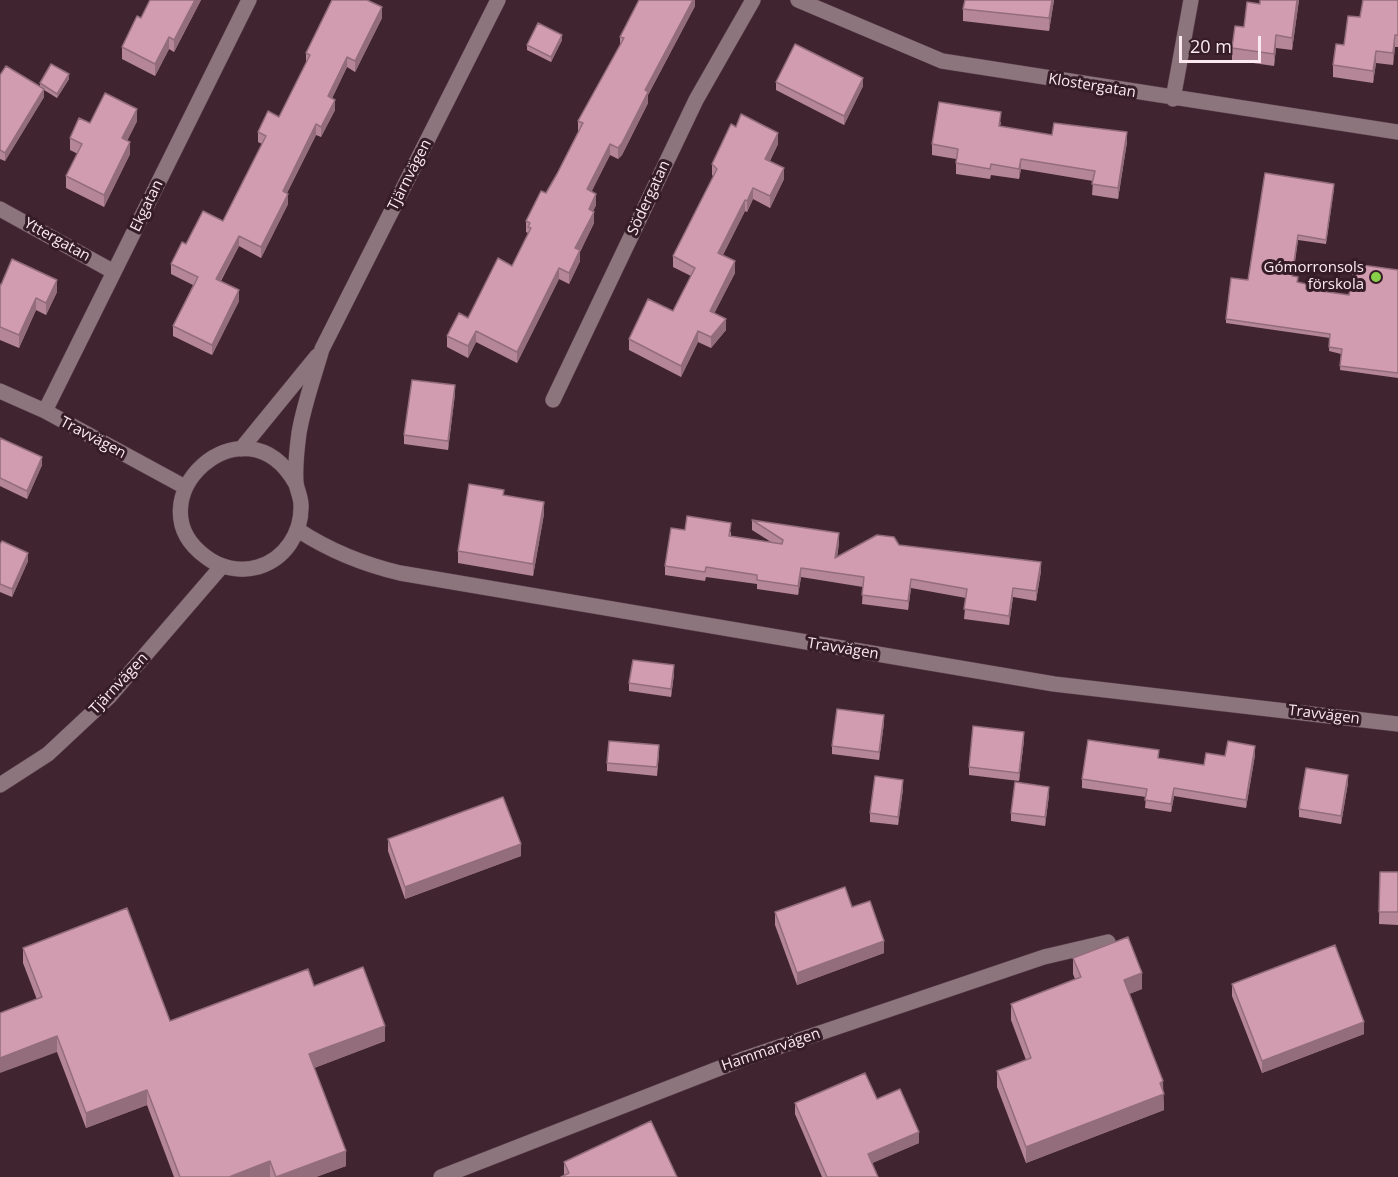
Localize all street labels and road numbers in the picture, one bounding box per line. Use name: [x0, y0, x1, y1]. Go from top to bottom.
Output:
street label: Klostergatan: [1047, 70, 1137, 102]
street label: Tjärnvägen: [384, 136, 436, 214]
street label: Södergatan: [624, 158, 674, 238]
street label: Ekgatan: [127, 177, 167, 235]
street label: Yttergatan: [21, 214, 93, 266]
street label: Travvägen: [57, 413, 129, 463]
street label: Travvägen: [806, 634, 880, 664]
street label: Tjärnvägen: [86, 650, 152, 718]
street label: Travvägen: [1287, 702, 1361, 728]
street label: Hammarvägen: [719, 1025, 823, 1075]

